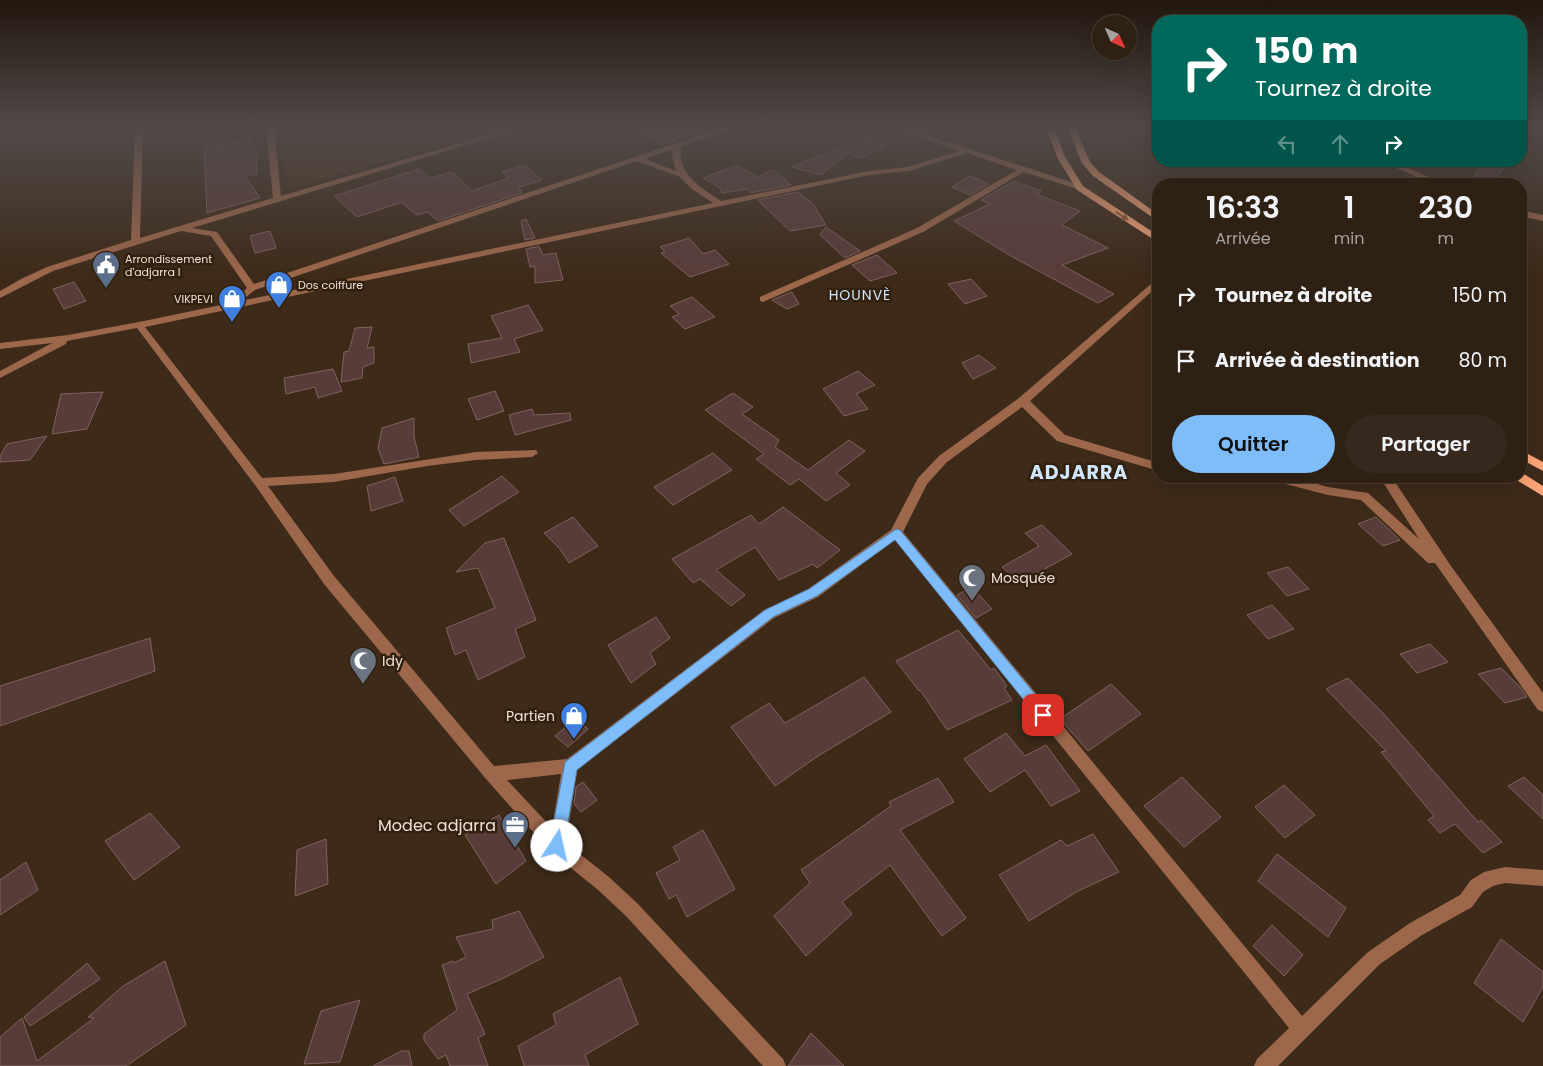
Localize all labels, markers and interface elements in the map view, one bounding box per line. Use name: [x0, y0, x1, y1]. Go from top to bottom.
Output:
north arrow: [1092, 15, 1138, 60]
map controls: [1092, 15, 1137, 60]
text: 150 m: [1255, 26, 1358, 75]
icon: right: [1172, 35, 1237, 100]
text: Tournez à droite: [1255, 73, 1432, 104]
icon: left: [1273, 130, 1301, 158]
icon: ahead: [1326, 130, 1354, 158]
icon: right: [1379, 130, 1407, 158]
text: 16:33: [1206, 186, 1280, 229]
text: 1: [1344, 186, 1355, 229]
text: 230: [1418, 186, 1473, 229]
one-way arrow: [1116, 211, 1129, 220]
text: Arrivée: [1215, 227, 1271, 250]
text: min: [1334, 227, 1364, 250]
text: m: [1438, 227, 1454, 250]
public building icon: Arrondissement d'adjarra I: [91, 250, 121, 289]
place label: Arrondissement d'adjarra I: [125, 251, 212, 280]
shop icon: Dos coiffure: [264, 270, 294, 309]
place label: Dos coiffure: [298, 277, 363, 293]
icon: right: [1172, 282, 1200, 310]
text: Tournez à droite: [1215, 282, 1372, 309]
text: 150 m: [1452, 282, 1507, 309]
shop icon: VIKPEVI: [217, 284, 247, 323]
district label: HOUNVÈ: [829, 285, 891, 305]
place label: VIKPEVI: [174, 291, 213, 307]
icon: arrive: [1172, 347, 1200, 375]
text: Arrivée à destination: [1215, 347, 1420, 374]
text: 80 m: [1458, 347, 1507, 374]
button: Quitter: [1172, 415, 1335, 473]
button: Partager: [1345, 415, 1507, 473]
district label: ADJARRA: [1030, 459, 1128, 486]
mosque icon: Mosquée: [957, 563, 987, 602]
place label: Mosquée: [991, 568, 1055, 588]
mosque icon: Idy: [348, 646, 378, 685]
place label: Idy: [382, 651, 403, 671]
pin: [1022, 694, 1064, 736]
shop icon: Partien: [559, 701, 589, 740]
icon: arrive: [1029, 701, 1057, 729]
place label: Partien: [506, 706, 555, 726]
office icon: Modec adjarra: [500, 810, 530, 849]
place label: Modec adjarra: [378, 814, 496, 837]
position arrow: [530, 819, 582, 871]

